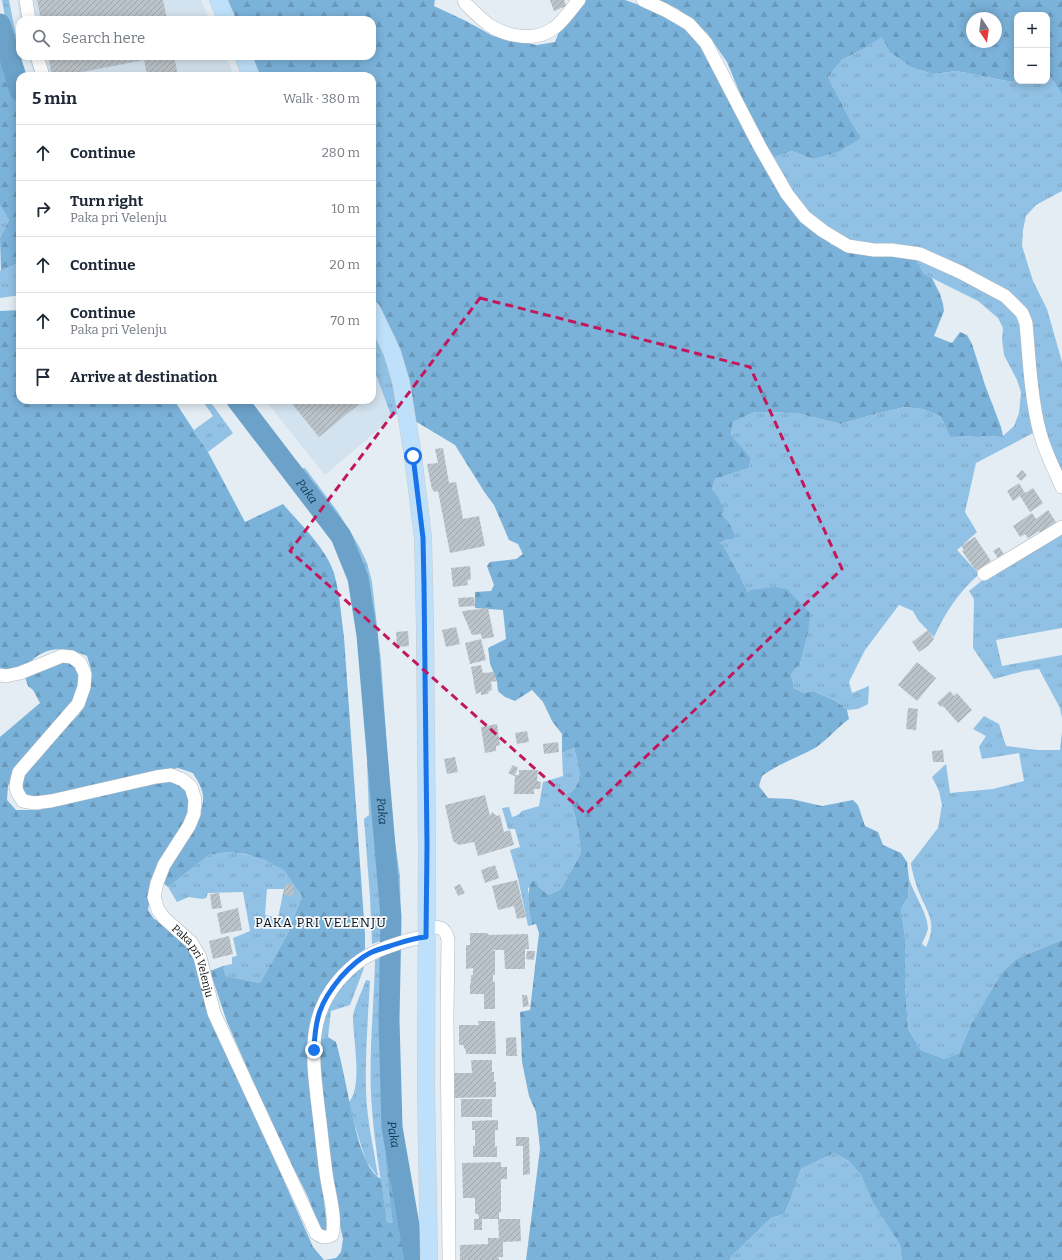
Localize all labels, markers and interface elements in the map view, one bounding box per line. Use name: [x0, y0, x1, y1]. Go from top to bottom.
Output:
north arrow: [966, 12, 1002, 48]
map controls: [1014, 12, 1050, 84]
button: +: [1014, 12, 1050, 48]
search box: [16, 16, 376, 60]
icon: search: [30, 27, 52, 49]
text: Search here: [62, 29, 145, 47]
button: −: [1014, 48, 1050, 84]
text: 5 min: [32, 88, 77, 109]
text: Walk · 380 m: [283, 91, 360, 106]
icon: ahead: [32, 142, 54, 164]
text: Continue: [70, 144, 136, 162]
text: 280 m: [322, 145, 360, 160]
text: Turn right: [70, 192, 143, 210]
icon: right: [32, 198, 54, 220]
text: 10 m: [331, 201, 360, 216]
text: Paka pri Velenju: [70, 210, 167, 225]
icon: ahead: [32, 254, 54, 276]
text: Continue: [70, 256, 136, 274]
text: 20 m: [330, 257, 360, 272]
text: Continue: [70, 304, 136, 322]
icon: ahead: [32, 310, 54, 332]
text: 70 m: [330, 313, 360, 328]
text: Paka pri Velenju: [70, 322, 167, 337]
icon: arrive: [32, 366, 54, 388]
text: Arrive at destination: [70, 368, 217, 386]
route start: [404, 447, 422, 465]
water label: Paka: [293, 476, 321, 506]
water label: Paka: [374, 797, 390, 825]
district label: PAKA PRI VELENJU: [255, 915, 387, 930]
street label: Paka pri Velenju: [169, 922, 216, 999]
route end: [305, 1041, 323, 1059]
water label: Paka: [385, 1121, 403, 1149]

